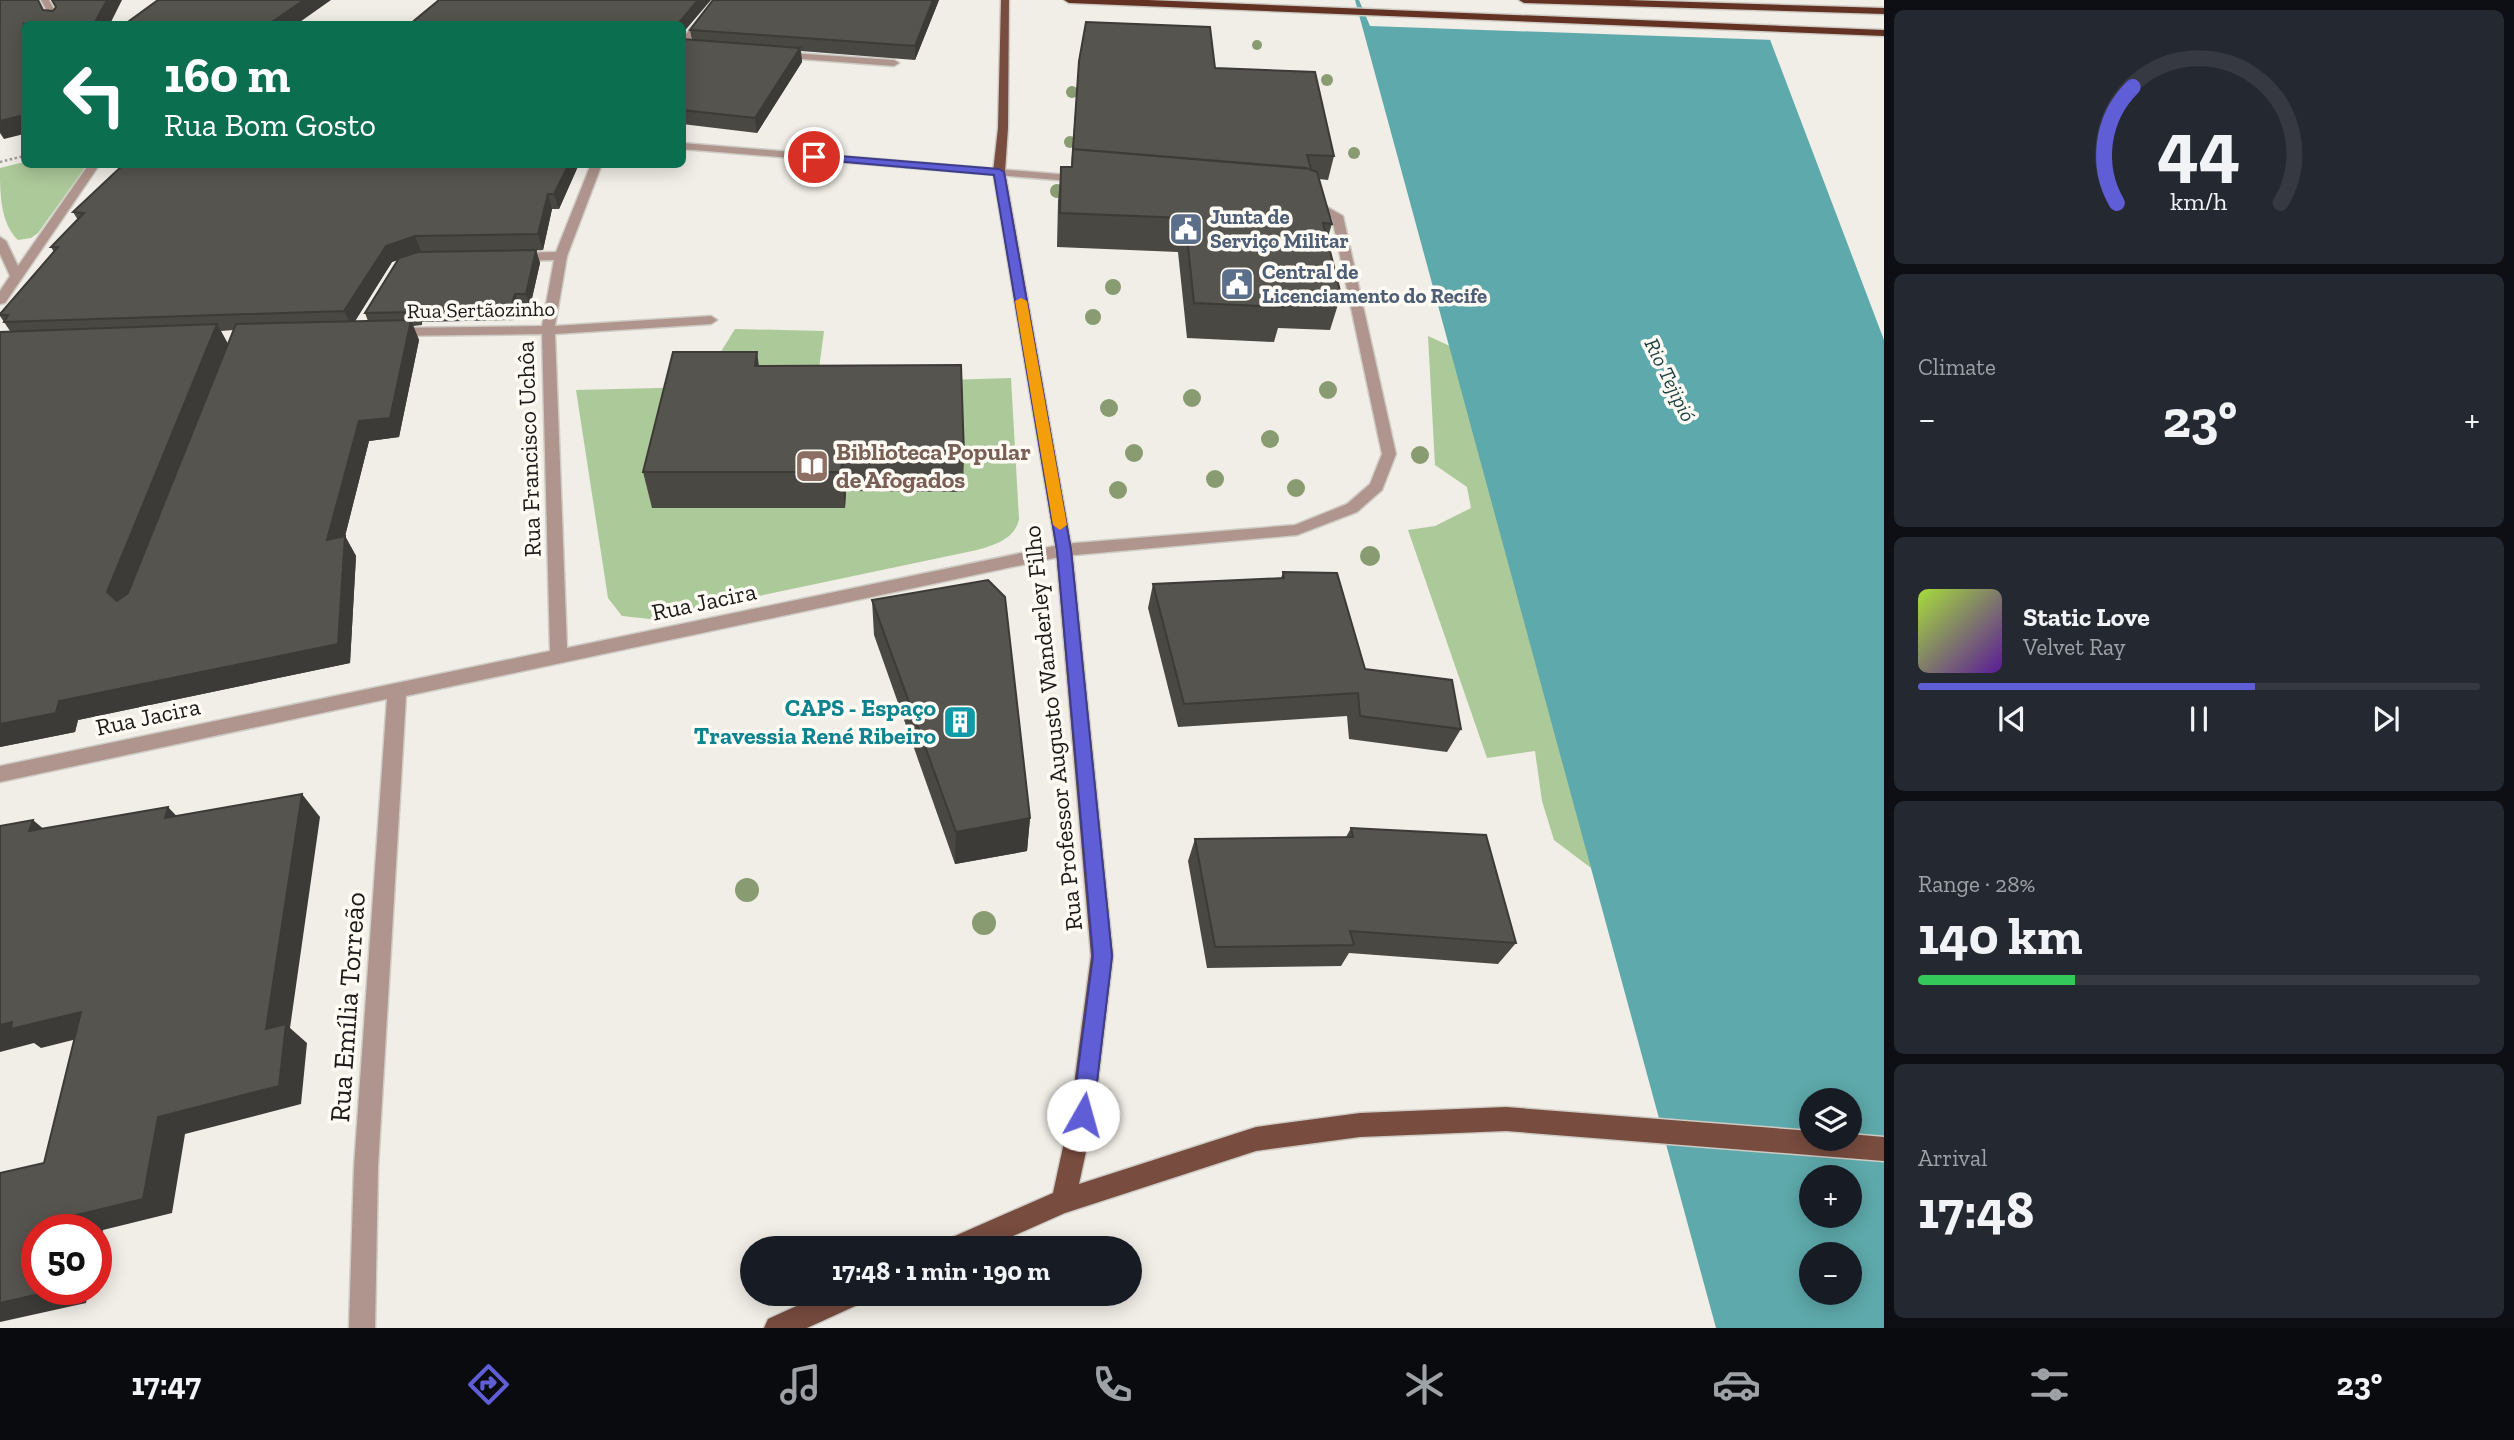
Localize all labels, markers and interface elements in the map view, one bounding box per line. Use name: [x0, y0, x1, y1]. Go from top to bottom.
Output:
text: 160 m: [164, 46, 290, 105]
icon: left: [49, 49, 140, 140]
text: 44: [2158, 104, 2241, 192]
text: Rua Bom Gosto: [164, 106, 376, 144]
pin: [784, 127, 844, 187]
icon: arrive: [795, 138, 833, 176]
text: km/h: [2170, 186, 2228, 216]
place label: Junta de Serviço Militar: [1210, 204, 1349, 253]
public building icon: Junta de Serviço Militar: [1167, 210, 1205, 248]
place label: Central de Licenciamento do Recife: [1262, 259, 1487, 308]
public building icon: Central de Licenciamento do Recife: [1218, 265, 1256, 303]
street label: Rua Sertãozinho: [407, 296, 555, 323]
water label: Rio Tejipió: [1640, 334, 1701, 426]
street label: Rua Francisco Uchôa: [510, 340, 547, 558]
text: Climate: [1918, 353, 1996, 381]
text: 23°: [2163, 388, 2237, 450]
text: −: [1918, 396, 1936, 442]
text: +: [2464, 396, 2480, 442]
place label: Biblioteca Popular de Afogados: [836, 437, 1031, 494]
library icon: Biblioteca Popular de Afogados: [793, 447, 831, 485]
street label: Rua Professor Augusto Wanderley Filho: [1017, 524, 1088, 932]
street label: Rua Jacira: [649, 576, 759, 627]
text: Static Love: [2023, 601, 2150, 633]
text: Velvet Ray: [2023, 633, 2125, 661]
street label: Rua Jacira: [93, 691, 203, 742]
place label: CAPS - Espaço Travessia René Ribeiro: [694, 693, 936, 750]
icon: previous: [1993, 700, 2031, 738]
icon: pause: [2180, 700, 2218, 738]
icon: next: [2367, 700, 2405, 738]
building icon: CAPS - Espaço Travessia René Ribeiro: [941, 703, 979, 741]
text: Range · 28%: [1918, 870, 2035, 898]
street label: Rua Emília Torreão: [323, 891, 372, 1123]
text: 140 km: [1918, 905, 2083, 967]
position arrow: [1046, 1078, 1120, 1152]
map controls: [1799, 1088, 1862, 1305]
button: layers: [1799, 1088, 1862, 1151]
text: Arrival: [1918, 1144, 1987, 1172]
button: +: [1799, 1165, 1862, 1228]
text: 17:48: [1918, 1179, 2034, 1241]
speed limit sign: 50: [21, 1214, 112, 1305]
button: −: [1799, 1242, 1862, 1305]
text: 17:48 · 1 min · 190 m: [832, 1255, 1050, 1287]
icon: directions: [464, 1360, 513, 1409]
icon: music: [776, 1360, 825, 1409]
icon: phone: [1088, 1360, 1137, 1409]
icon: climate: [1400, 1360, 1449, 1409]
icon: car: [1712, 1360, 1761, 1409]
icon: filters: [2025, 1360, 2074, 1409]
text: 17:47: [132, 1365, 201, 1403]
text: 23°: [2337, 1365, 2382, 1403]

